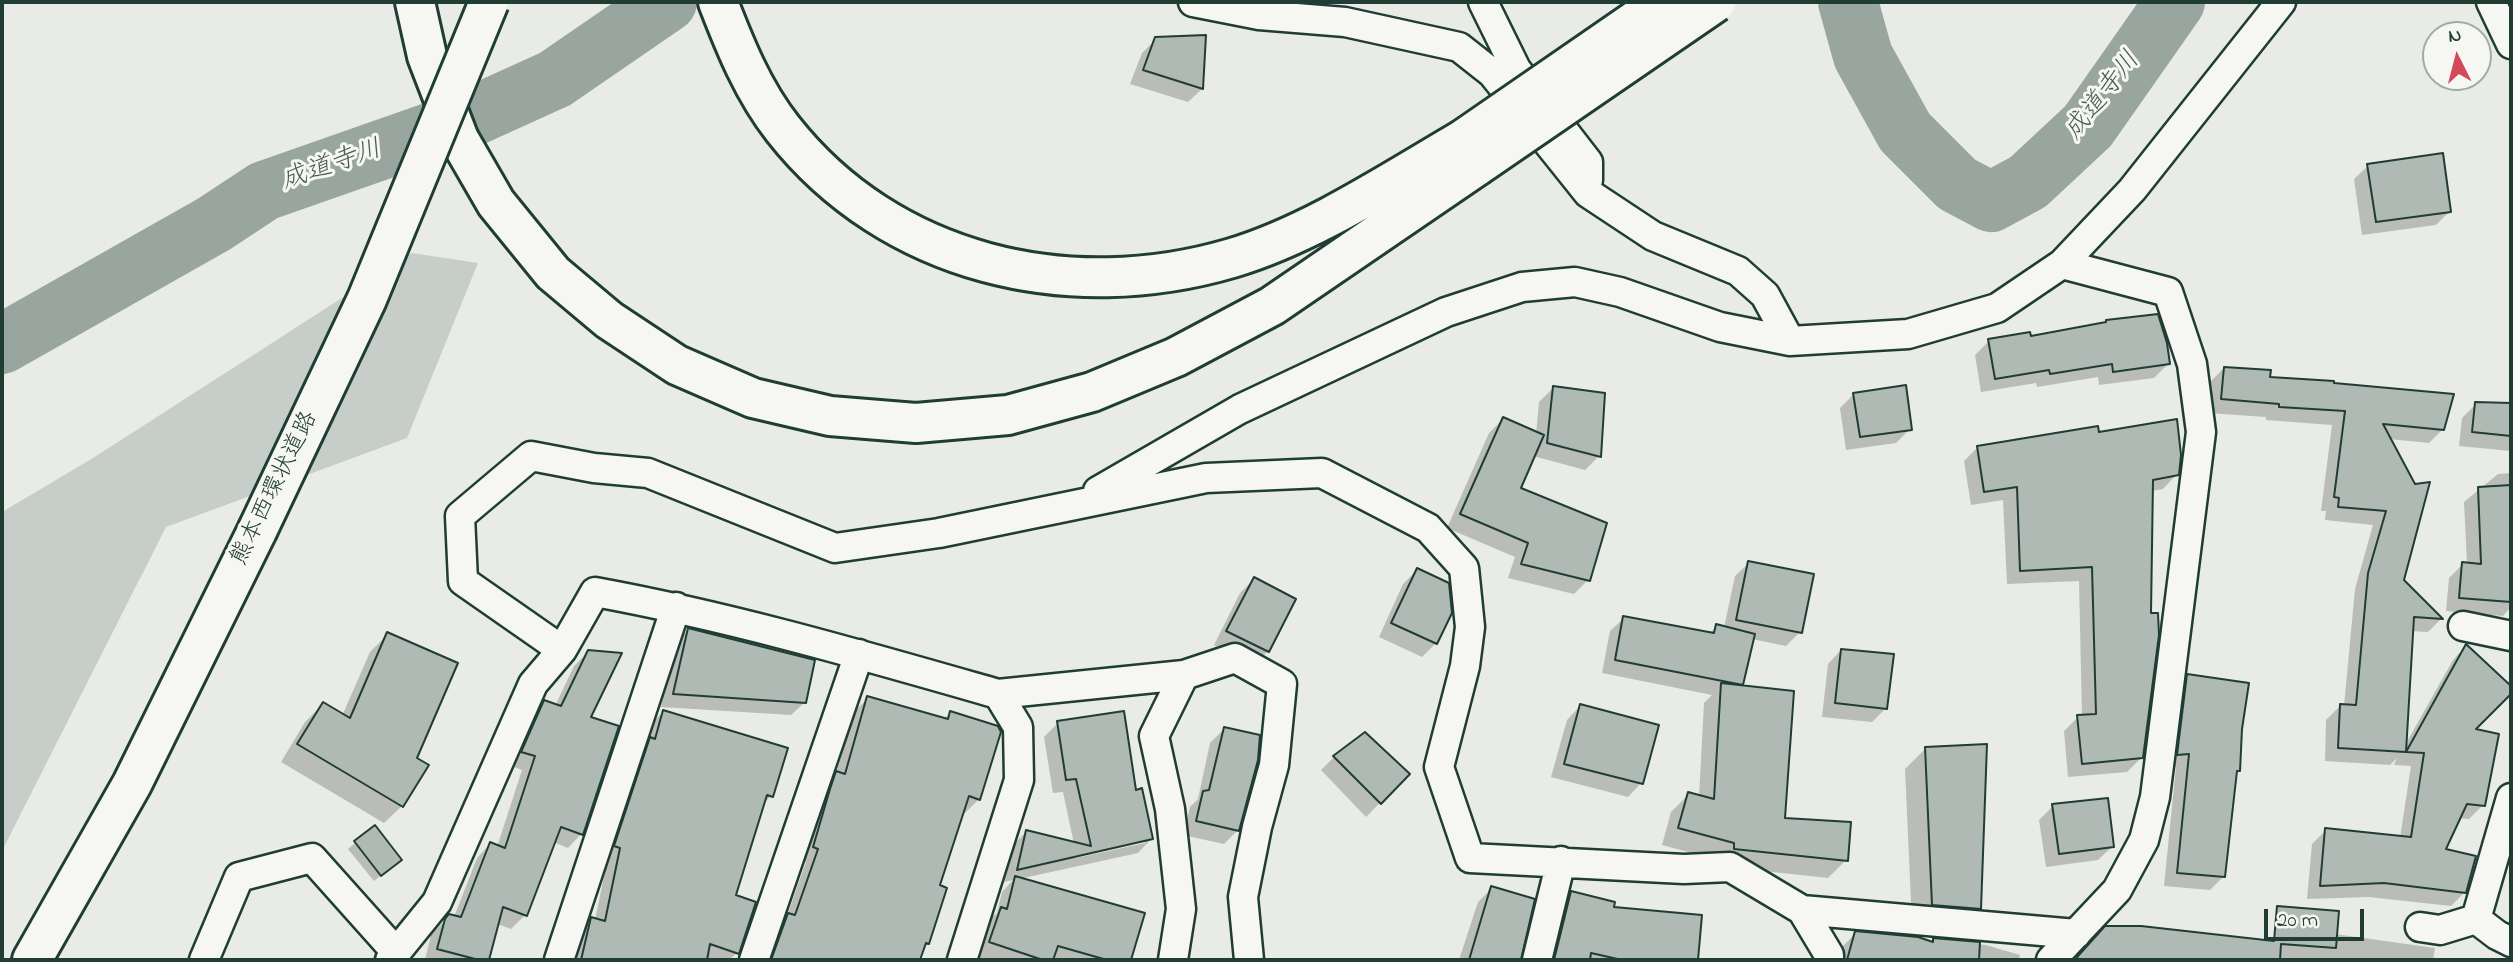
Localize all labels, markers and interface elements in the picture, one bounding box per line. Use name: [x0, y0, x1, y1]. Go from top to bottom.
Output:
north arrow: [2422, 21, 2492, 91]
text: N: [2447, 23, 2463, 51]
water label: 成道寺川: [2060, 46, 2148, 148]
water label: 成道寺川: [278, 135, 386, 199]
street label: 熊本西環状道路: [226, 407, 326, 571]
scale bar: [2268, 895, 2368, 939]
text: 20 m: [2277, 906, 2318, 936]

